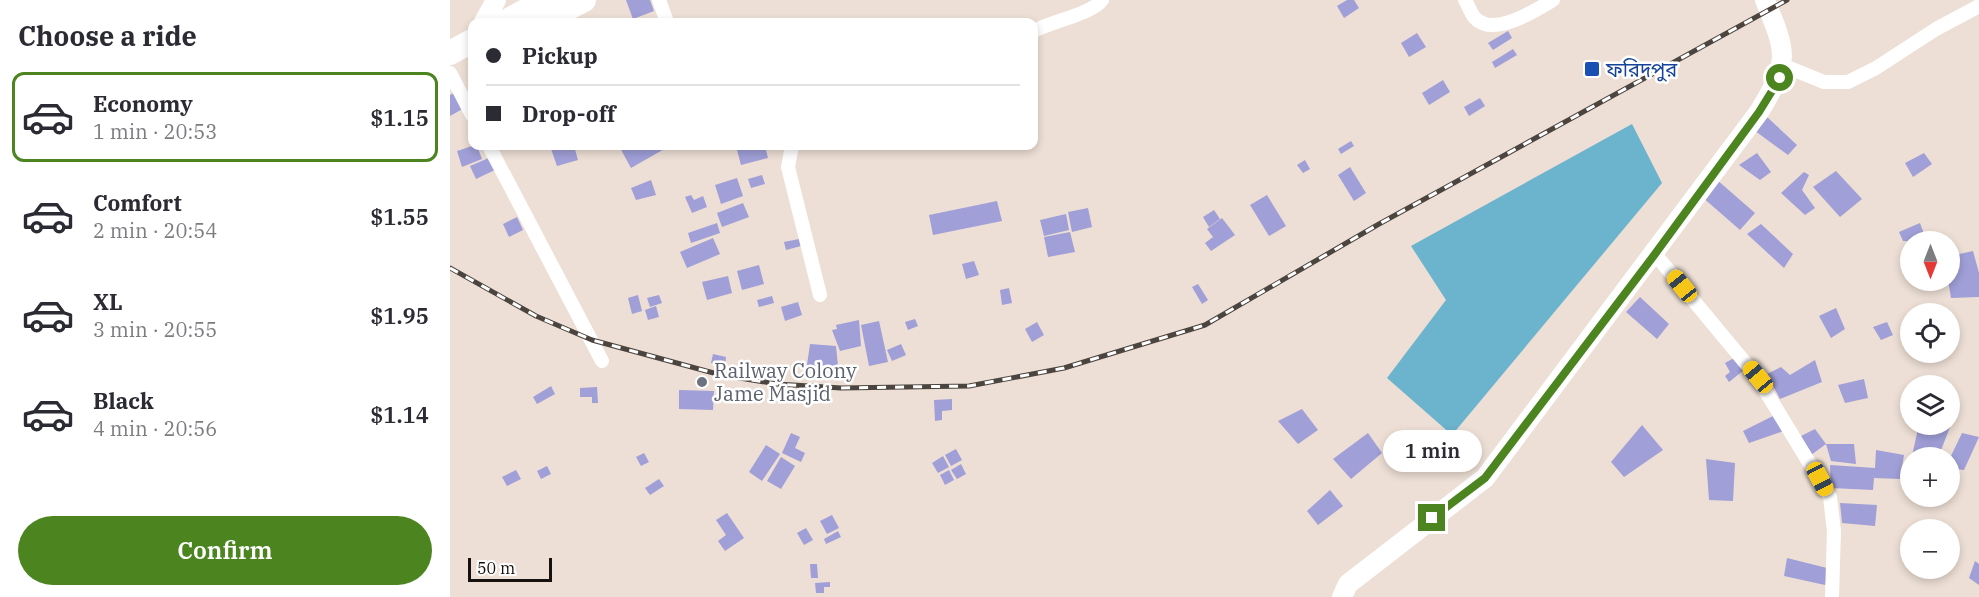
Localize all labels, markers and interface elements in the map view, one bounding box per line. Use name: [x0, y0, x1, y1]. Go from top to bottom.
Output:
text: Choose a ride: [18, 18, 197, 53]
text: Pickup: [522, 41, 598, 70]
place label: ফরিদপুর: [1605, 56, 1678, 83]
marker: ফরিদপুর: [1583, 60, 1601, 78]
route start: [1766, 64, 1793, 91]
text: Economy: [93, 89, 193, 118]
icon: car: [21, 90, 75, 144]
text: Drop-off: [522, 99, 616, 128]
text: $1.15: [370, 103, 429, 132]
text: 1 min · 20:53: [93, 118, 217, 145]
text: Comfort: [93, 188, 182, 217]
icon: car: [21, 189, 75, 243]
text: $1.55: [370, 202, 429, 231]
text: 2 min · 20:54: [93, 217, 217, 244]
north arrow: [1900, 231, 1960, 291]
map controls: [1900, 231, 1960, 579]
car: [1664, 266, 1700, 306]
text: XL: [93, 287, 123, 316]
icon: car: [21, 288, 75, 342]
text: $1.95: [370, 301, 429, 330]
button: locate: [1900, 303, 1960, 363]
text: 3 min · 20:55: [93, 316, 217, 343]
place label: Railway Colony Jame Masjid: [714, 357, 857, 407]
car: [1740, 357, 1776, 397]
marker: Railway Colony Jame Masjid: [695, 375, 709, 389]
button: layers: [1900, 375, 1960, 435]
text: Black: [93, 386, 154, 415]
icon: car: [21, 387, 75, 441]
text: $1.14: [370, 400, 429, 429]
text: 4 min · 20:56: [93, 415, 217, 442]
callout: 1 min: [1382, 431, 1482, 473]
text: 1 min: [1405, 437, 1460, 464]
button: +: [1900, 447, 1960, 507]
car: [1804, 459, 1836, 499]
route end: [1418, 504, 1445, 531]
button: Confirm: [18, 516, 432, 585]
button: −: [1900, 519, 1960, 579]
scale bar: [468, 555, 552, 582]
text: 50 m: [477, 558, 515, 578]

